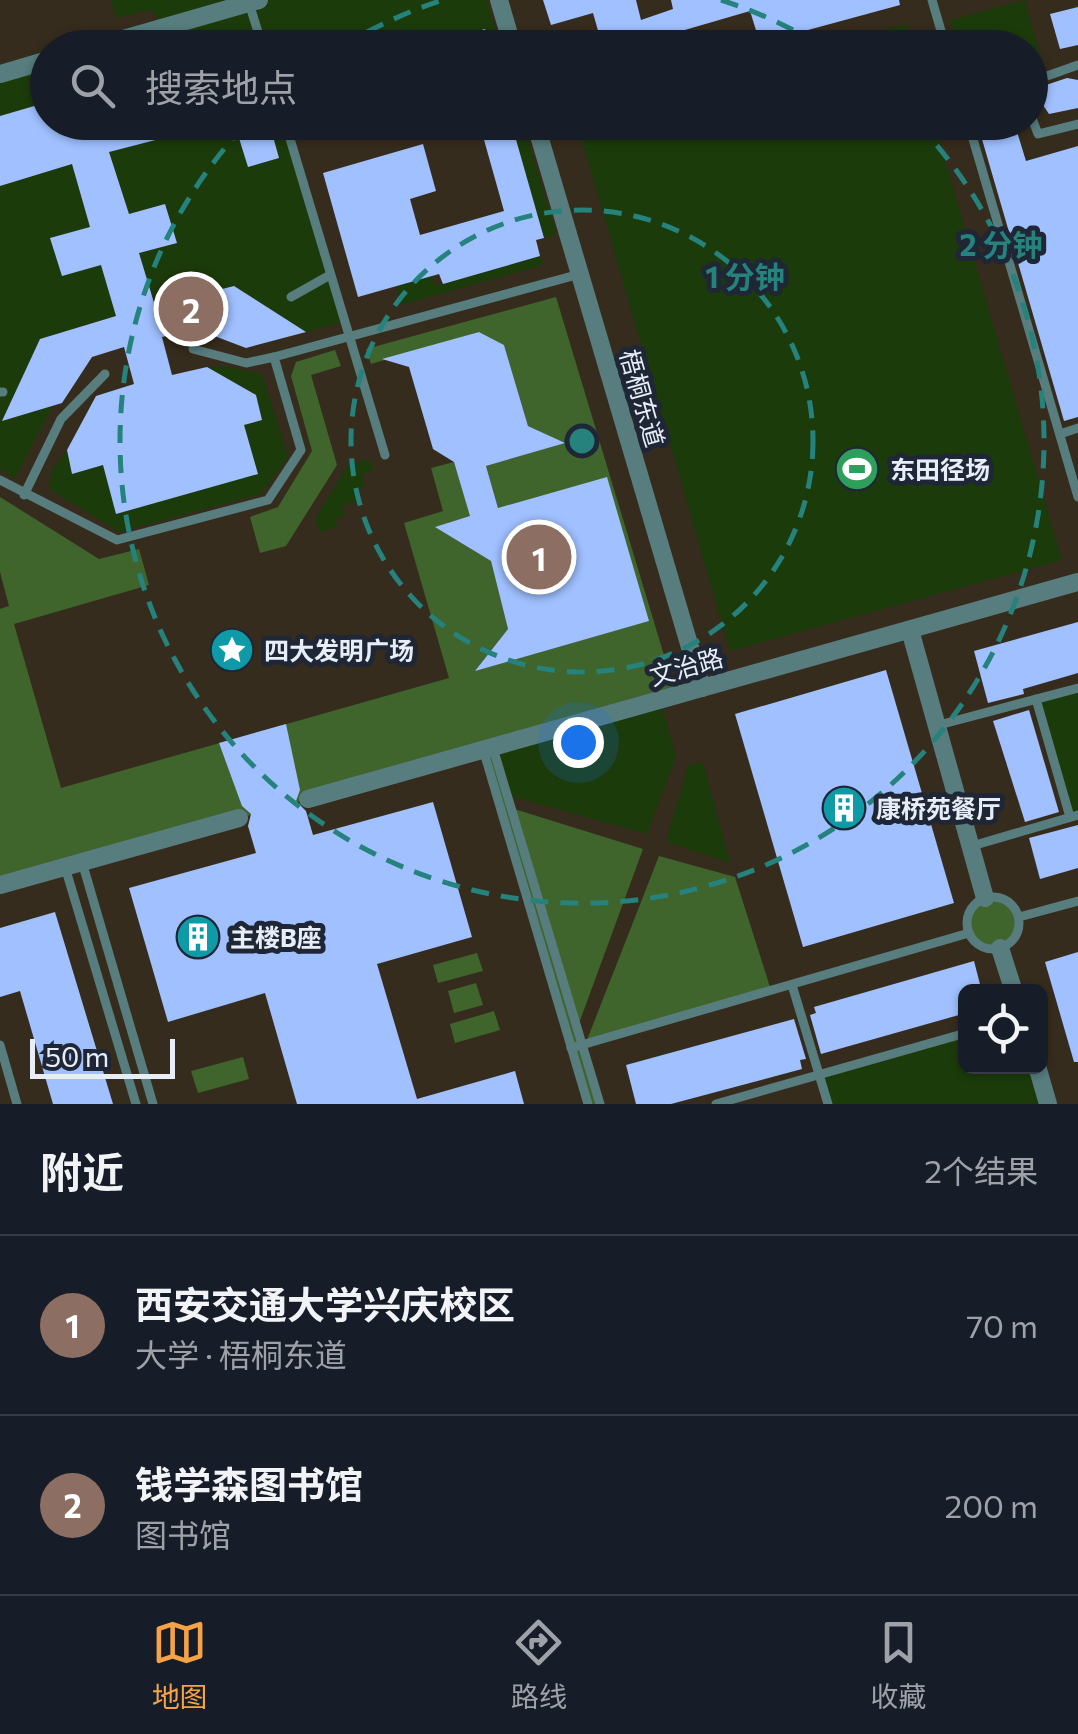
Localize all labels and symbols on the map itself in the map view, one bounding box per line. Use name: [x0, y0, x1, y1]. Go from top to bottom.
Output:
text: 2 分钟: [960, 225, 1042, 262]
text: 1 分钟: [705, 257, 785, 294]
pin: 2: [158, 272, 224, 346]
street label: 梧桐东道: [615, 346, 671, 450]
centre of rings: [564, 423, 600, 459]
sports icon: 东田径场: [834, 446, 880, 492]
place label: 东田径场: [890, 454, 990, 484]
pin: 1: [506, 520, 572, 594]
place icon: 四大发明广场: [209, 627, 255, 673]
place label: 四大发明广场: [264, 635, 414, 665]
street label: 文治路: [646, 641, 726, 691]
your location: [553, 717, 604, 768]
building icon: 康桥苑餐厅: [821, 785, 867, 831]
place label: 康桥苑餐厅: [876, 793, 1001, 823]
building icon: 主楼B座: [175, 914, 221, 960]
place label: 主楼B座: [230, 922, 322, 952]
scale bar: [30, 1034, 175, 1078]

